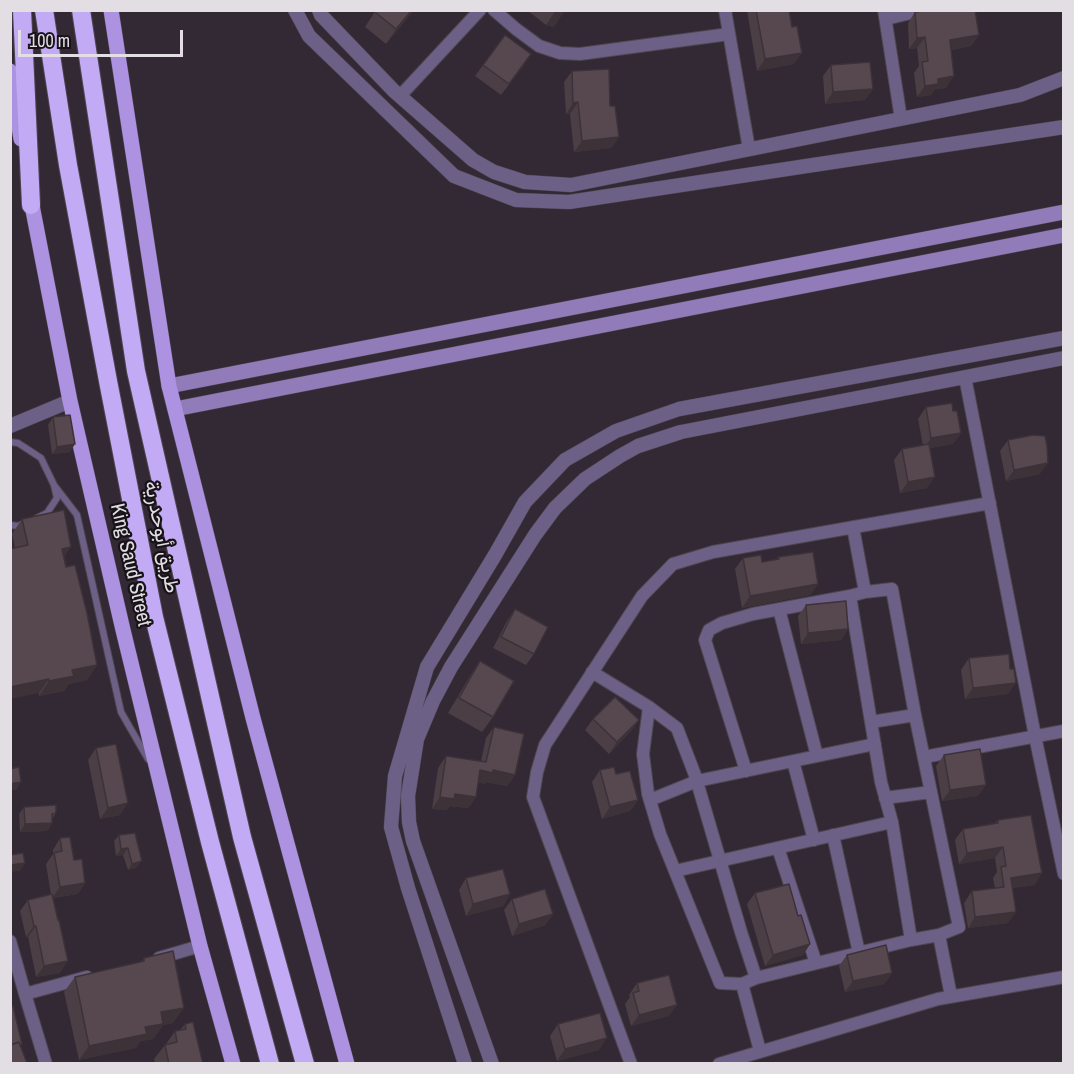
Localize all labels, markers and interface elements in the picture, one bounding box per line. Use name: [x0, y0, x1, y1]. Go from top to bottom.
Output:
scale bar: [21, 18, 186, 56]
text: 100 m: [29, 28, 70, 53]
street label: طريق أبوحدرية: [138, 479, 184, 595]
street label: King Saud Street: [104, 501, 156, 629]

